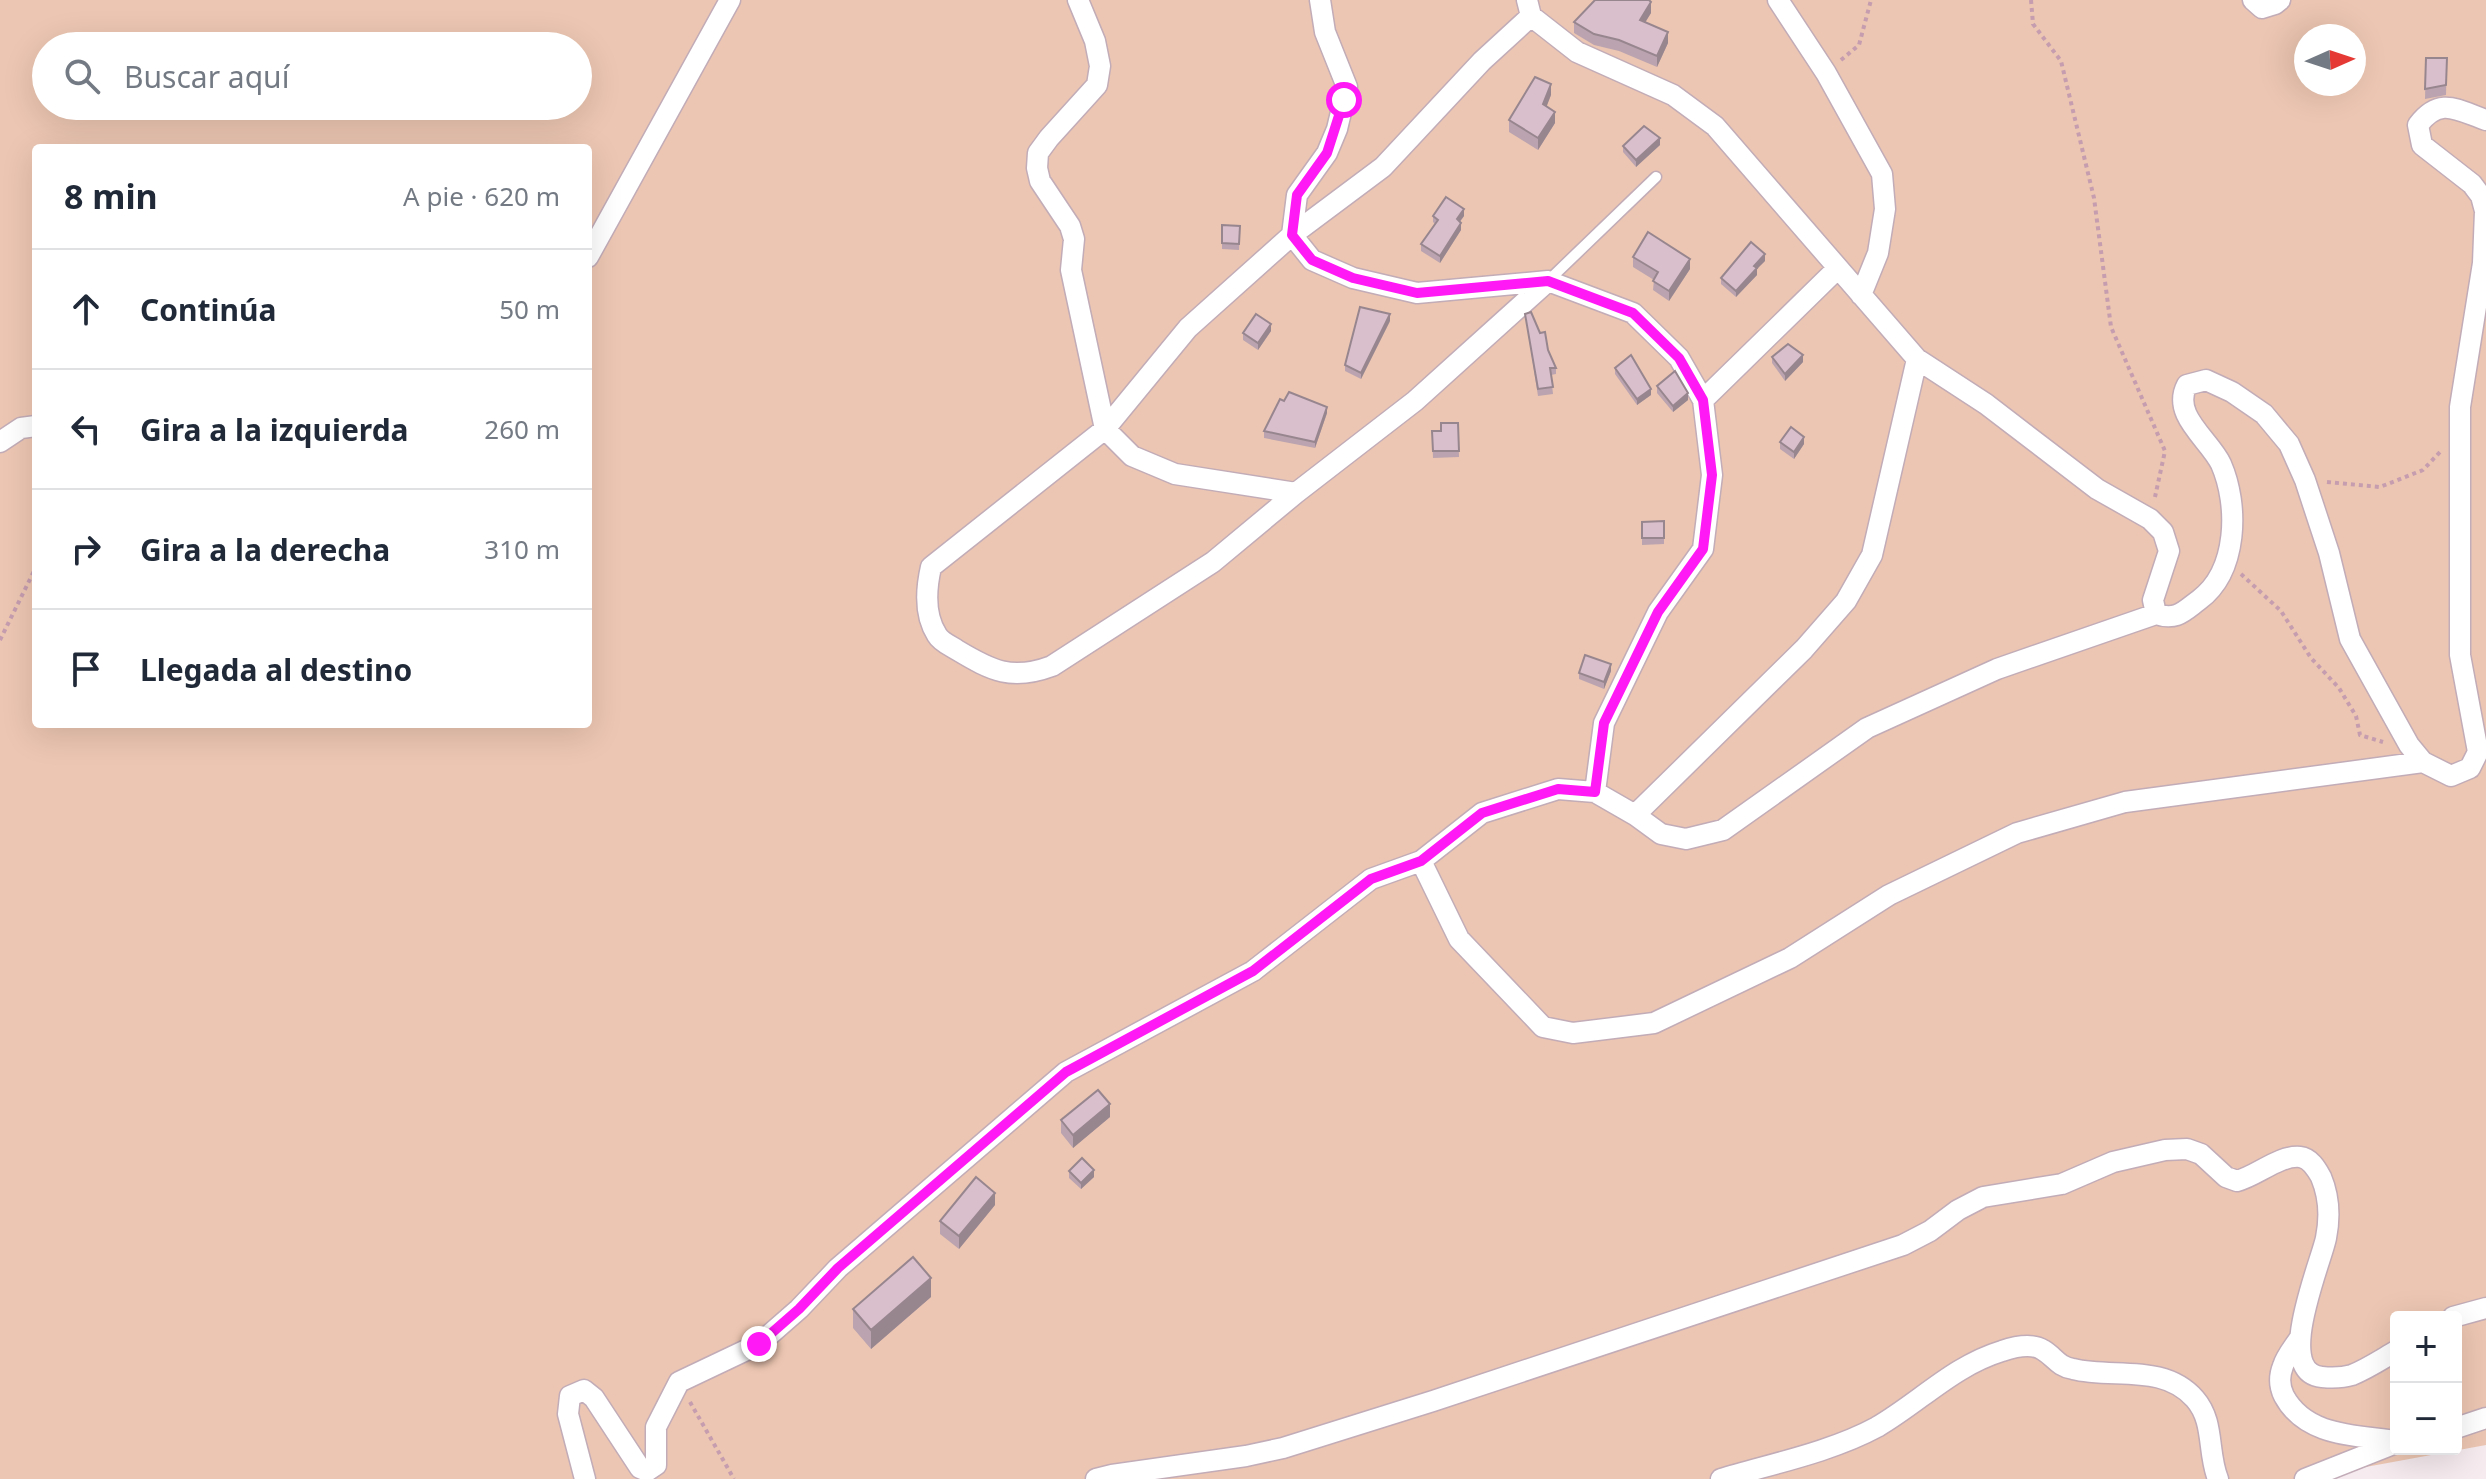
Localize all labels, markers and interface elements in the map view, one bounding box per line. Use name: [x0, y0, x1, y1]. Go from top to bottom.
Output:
north arrow: [2294, 24, 2366, 96]
search box: [32, 32, 592, 120]
icon: search: [60, 54, 104, 98]
text: Buscar aquí: [124, 56, 289, 97]
route start: [1326, 82, 1362, 118]
text: 8 min: [64, 173, 158, 219]
text: A pie · 620 m: [403, 178, 560, 214]
icon: ahead: [64, 287, 108, 331]
text: Continúa: [140, 289, 276, 330]
text: 50 m: [499, 291, 560, 327]
icon: left: [64, 407, 108, 451]
text: Gira a la izquierda: [140, 409, 409, 450]
text: 260 m: [484, 411, 560, 447]
icon: right: [64, 527, 108, 571]
text: Gira a la derecha: [140, 529, 390, 570]
text: 310 m: [484, 531, 560, 567]
icon: arrive: [64, 647, 108, 691]
text: Llegada al destino: [140, 649, 412, 690]
map controls: [2390, 1311, 2462, 1455]
button: +: [2390, 1311, 2462, 1383]
route end: [741, 1326, 777, 1362]
button: −: [2390, 1383, 2462, 1455]

